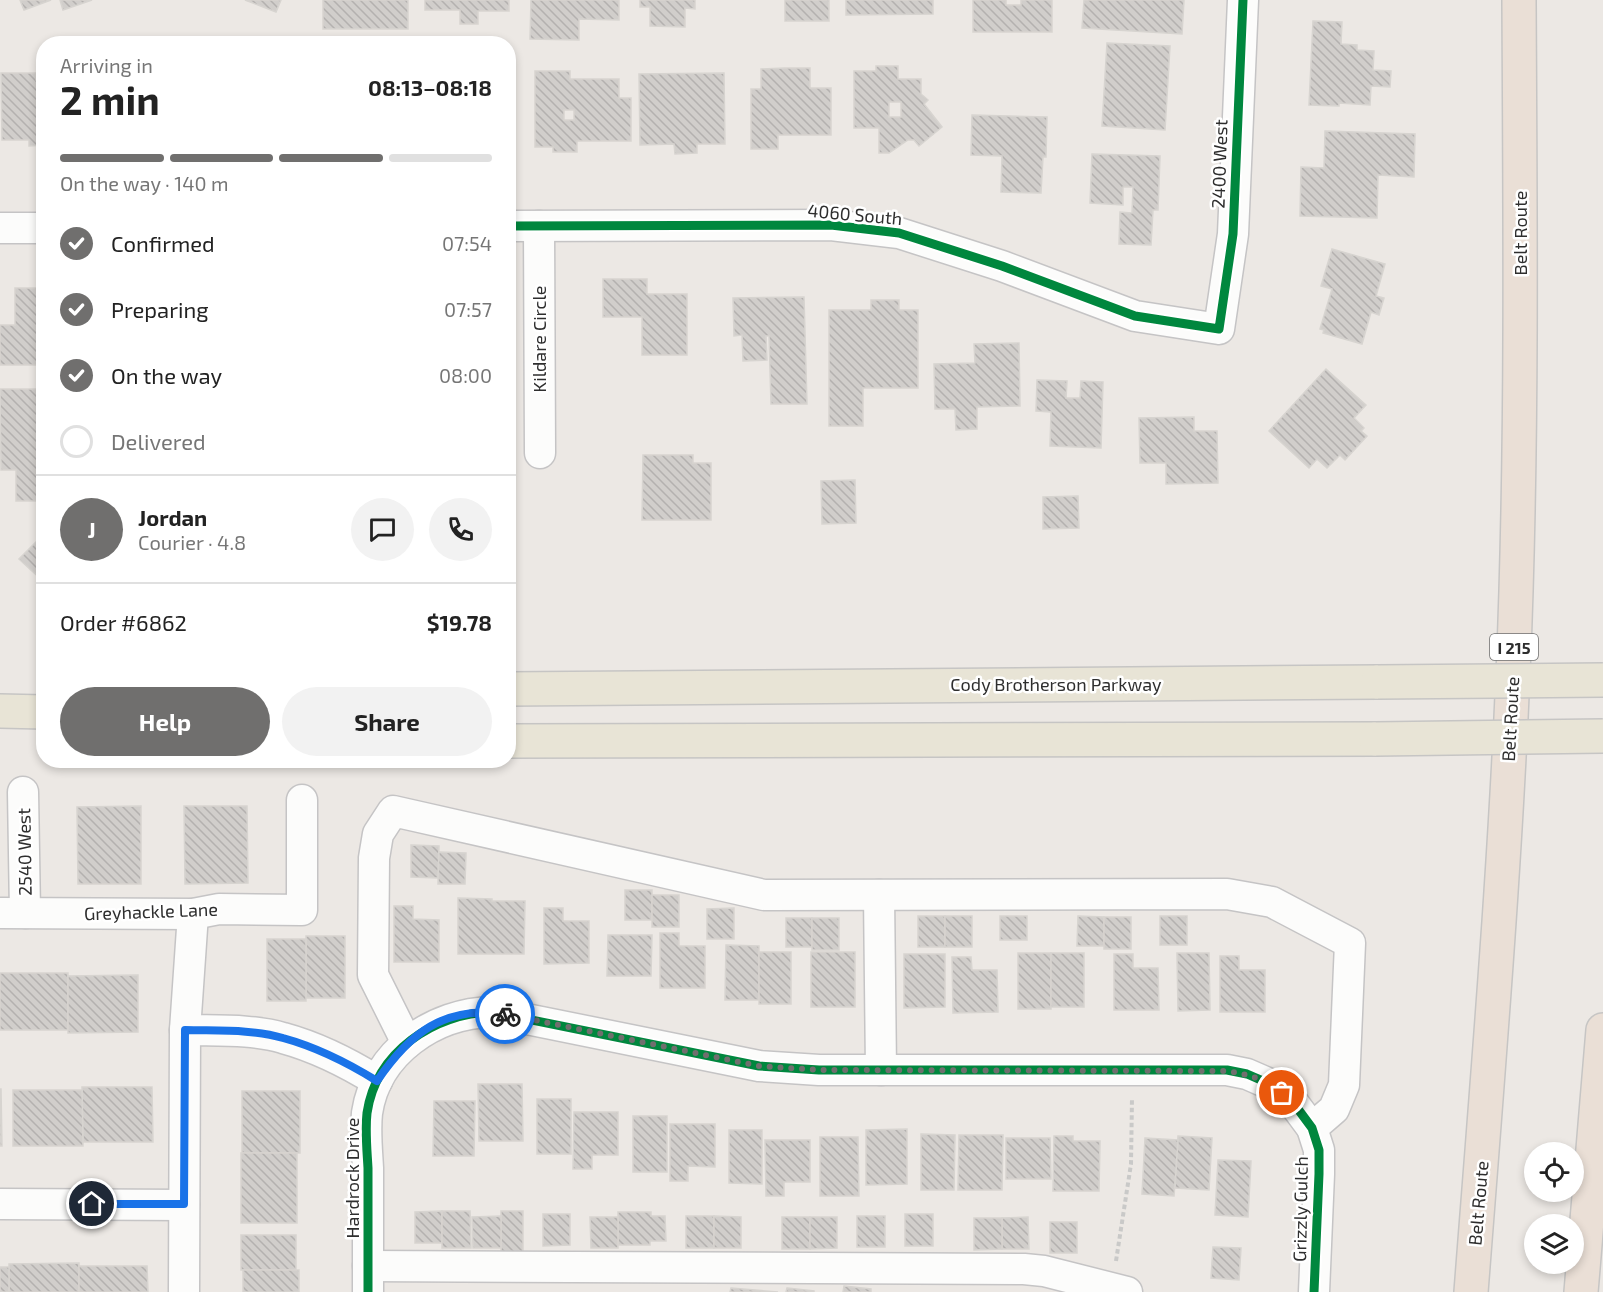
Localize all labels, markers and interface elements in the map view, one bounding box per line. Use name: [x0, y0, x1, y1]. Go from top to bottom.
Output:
text: Arriving in: [60, 53, 153, 77]
text: 08:13–08:18: [368, 74, 492, 100]
text: 2 min: [60, 76, 160, 123]
street label: 2400 West: [1206, 119, 1232, 209]
text: On the way · 140 m: [60, 171, 229, 195]
street label: Belt Route: [1509, 191, 1531, 275]
street label: 4060 South: [807, 199, 903, 229]
icon: check: [60, 227, 93, 260]
text: Confirmed: [111, 230, 215, 256]
text: 07:54: [442, 231, 492, 255]
street label: Kildare Circle: [528, 286, 550, 392]
icon: check: [60, 293, 93, 326]
text: Preparing: [111, 296, 209, 322]
text: 07:57: [444, 297, 492, 321]
icon: check: [60, 359, 93, 392]
text: On the way: [111, 362, 222, 388]
text: 08:00: [439, 363, 492, 387]
text: Delivered: [111, 428, 206, 454]
button: chat: [351, 498, 414, 561]
button: phone: [429, 498, 492, 561]
text: Jordan: [138, 504, 207, 530]
text: J: [87, 516, 96, 542]
text: Courier · 4.8: [138, 530, 246, 554]
text: Order #6862: [60, 609, 187, 635]
text: $19.78: [427, 609, 492, 635]
road number: I 215: [1490, 634, 1538, 660]
street label: Cody Brotherson Parkway: [950, 673, 1162, 695]
street label: Belt Route: [1497, 676, 1523, 762]
button: Help: [60, 687, 270, 756]
button: Share: [282, 687, 492, 756]
street label: 2540 West: [12, 808, 36, 896]
street label: Greyhackle Lane: [84, 898, 218, 924]
courier: [475, 984, 535, 1044]
icon: bike: [489, 998, 522, 1031]
pin: [1256, 1067, 1307, 1118]
icon: bag: [1265, 1076, 1298, 1109]
street label: Hardrock Drive: [341, 1118, 363, 1239]
map controls: [1524, 1142, 1584, 1274]
button: locate: [1524, 1142, 1584, 1202]
street label: Grizzly Gulch: [1288, 1156, 1312, 1262]
street label: Belt Route: [1463, 1160, 1493, 1246]
pin: [66, 1178, 117, 1229]
icon: home: [75, 1187, 108, 1220]
button: layers: [1524, 1214, 1584, 1274]

